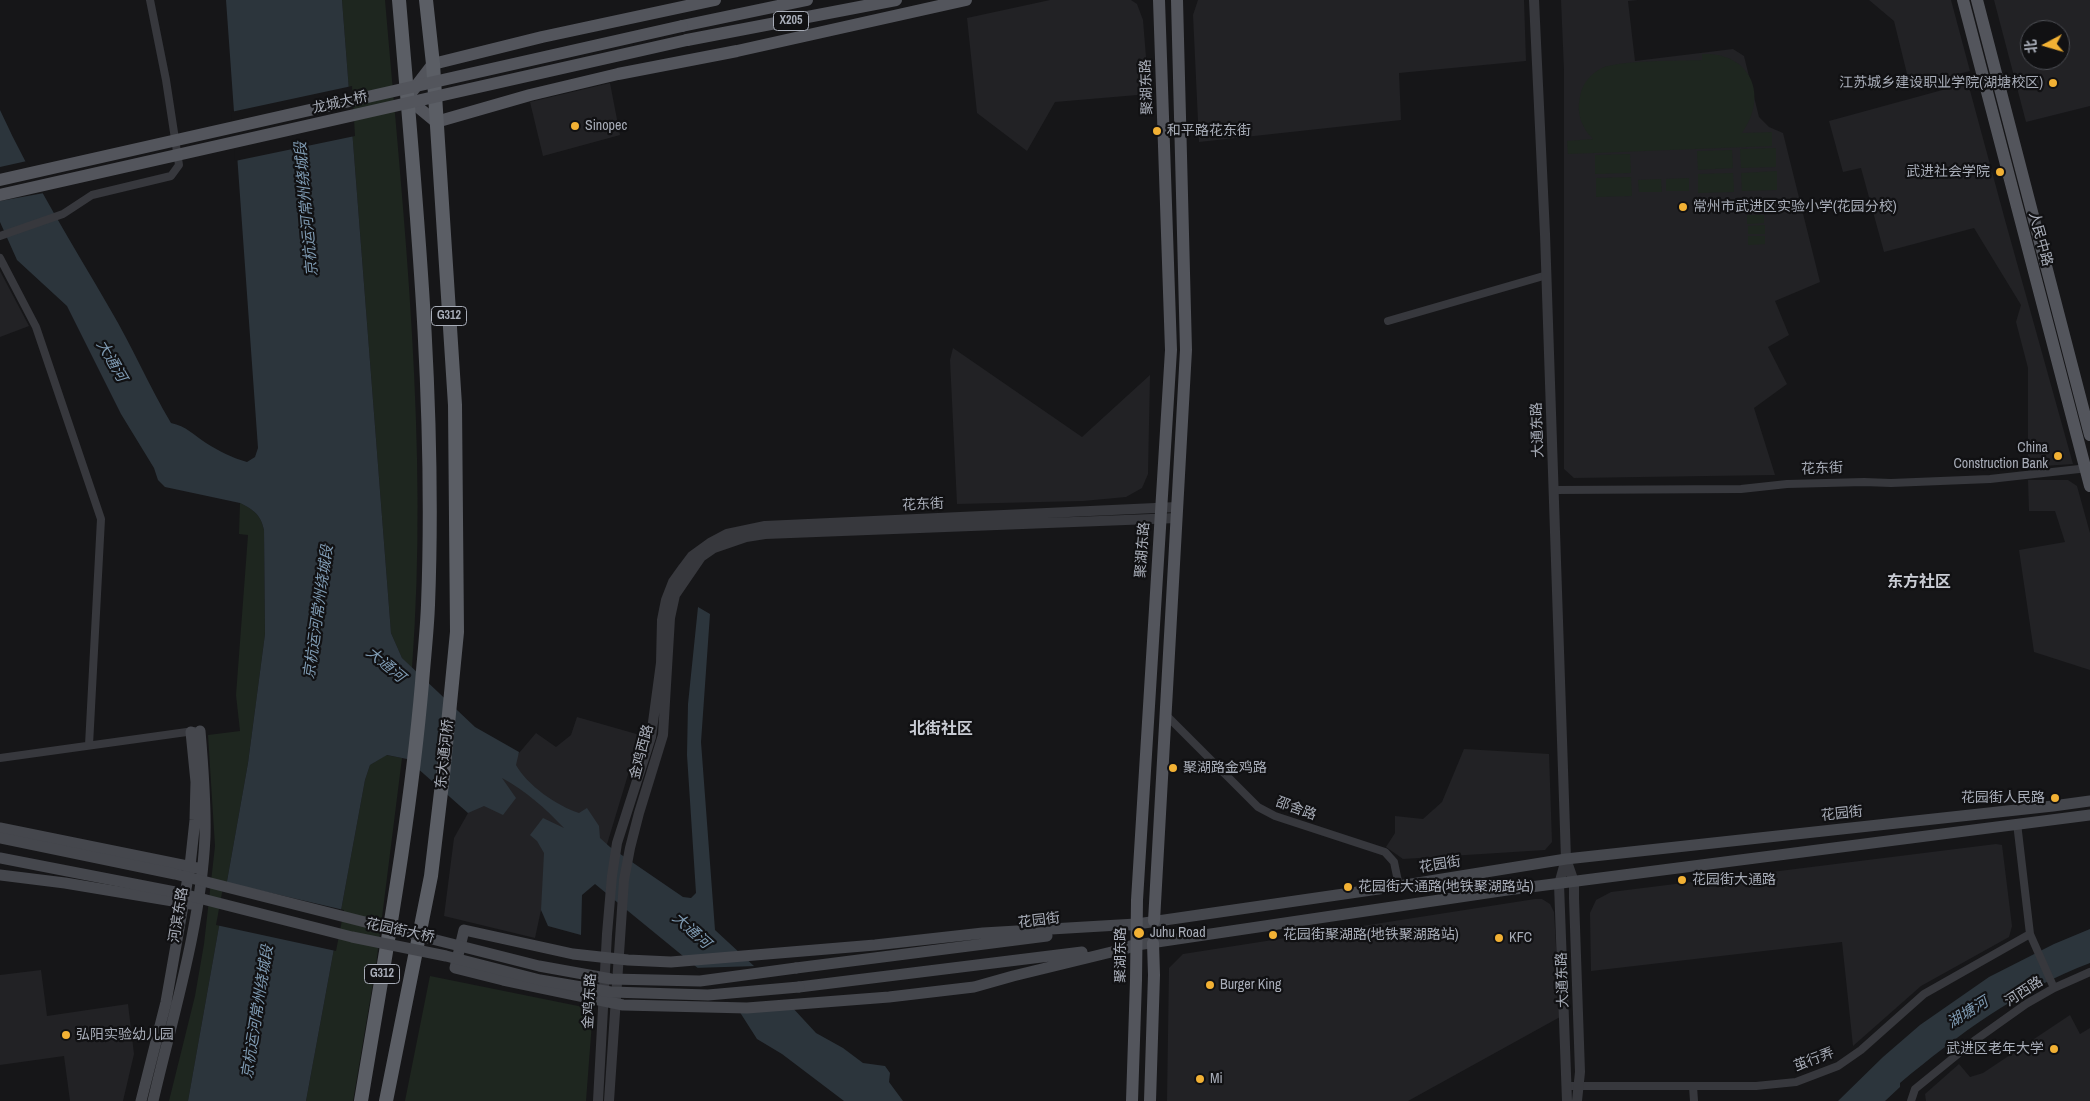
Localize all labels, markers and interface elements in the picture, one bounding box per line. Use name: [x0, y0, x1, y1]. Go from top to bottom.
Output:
road number: X205: [774, 12, 808, 30]
north arrow: [2020, 20, 2070, 70]
text: 北: [2021, 39, 2041, 54]
street label: 聚湖东路: [1138, 59, 1156, 115]
place label: 江苏城乡建设职业学院(湖塘校区): [1839, 75, 2043, 91]
marker: 江苏城乡建设职业学院(湖塘校区): [2047, 77, 2059, 89]
street label: 龙城大桥: [311, 89, 369, 117]
place label: Sinopec: [585, 118, 627, 134]
marker: Sinopec: [569, 120, 581, 132]
place label: 和平路花东街: [1167, 123, 1251, 139]
marker: 和平路花东街: [1151, 125, 1163, 137]
water label: 京杭运河常州绕城段: [292, 141, 322, 277]
place label: 武进社会学院: [1906, 164, 1990, 180]
marker: 武进社会学院: [1994, 166, 2006, 178]
place label: 常州市武进区实验小学(花园分校): [1693, 199, 1897, 215]
marker: 常州市武进区实验小学(花园分校): [1677, 201, 1689, 213]
street label: 人民中路: [2025, 210, 2055, 268]
road number: G312: [432, 306, 466, 326]
water label: 大通河: [92, 337, 130, 385]
street label: 大通东路: [1529, 402, 1547, 458]
place label: China Construction Bank: [1954, 440, 2048, 472]
marker: China Construction Bank: [2052, 450, 2064, 462]
street label: 花东街: [1801, 460, 1843, 478]
street label: 花东街: [902, 496, 944, 514]
street label: 聚湖东路: [1133, 521, 1153, 579]
water label: 京杭运河常州绕城段: [301, 544, 337, 680]
district label: 东方社区: [1887, 573, 1951, 593]
water label: 大通河: [362, 644, 408, 686]
street label: 东大通河桥: [433, 718, 457, 790]
district label: 北街社区: [909, 720, 973, 740]
street label: 金鸡西路: [627, 723, 657, 781]
place label: 聚湖路金鸡路: [1183, 760, 1267, 776]
marker: 聚湖路金鸡路: [1167, 762, 1179, 774]
place label: 花园街人民路: [1961, 790, 2045, 806]
marker: 花园街人民路: [2049, 792, 2061, 804]
street label: 邵舍路: [1273, 794, 1319, 824]
street label: 花园街: [1820, 803, 1864, 825]
street label: 花园街: [1418, 853, 1462, 877]
place label: 花园街大通路: [1692, 872, 1776, 888]
marker: 花园街大通路: [1676, 874, 1688, 886]
place label: 花园街大通路(地铁聚湖路站): [1358, 879, 1534, 895]
marker: 花园街大通路(地铁聚湖路站): [1342, 881, 1354, 893]
street label: 河滨东路: [166, 886, 192, 944]
water label: 大通河: [668, 909, 714, 953]
street label: 花园街: [1017, 910, 1061, 932]
street label: 花园街大桥: [364, 916, 436, 946]
place label: Juhu Road: [1150, 925, 1206, 941]
marker: Juhu Road: [1132, 926, 1146, 940]
street label: 聚湖东路: [1113, 927, 1129, 983]
place label: 花园街聚湖路(地铁聚湖路站): [1283, 927, 1459, 943]
marker: 花园街聚湖路(地铁聚湖路站): [1267, 929, 1279, 941]
place label: KFC: [1509, 930, 1532, 946]
marker: KFC: [1493, 932, 1505, 944]
water label: 京杭运河常州绕城段: [239, 944, 277, 1080]
street label: 大通东路: [1554, 952, 1572, 1008]
road number: G312: [364, 964, 400, 984]
street label: 金鸡东路: [580, 973, 600, 1029]
street label: 河西路: [2002, 974, 2046, 1010]
place label: Burger King: [1220, 977, 1281, 993]
marker: Burger King: [1204, 979, 1216, 991]
water label: 湖塘河: [1944, 993, 1992, 1033]
place label: 弘阳实验幼儿园: [76, 1027, 174, 1043]
marker: 弘阳实验幼儿园: [60, 1029, 72, 1041]
place label: 武进区老年大学: [1946, 1041, 2044, 1057]
marker: 武进区老年大学: [2048, 1043, 2060, 1055]
street label: 茧行弄: [1791, 1045, 1837, 1075]
place label: Mi: [1210, 1071, 1223, 1087]
marker: Mi: [1194, 1073, 1206, 1085]

